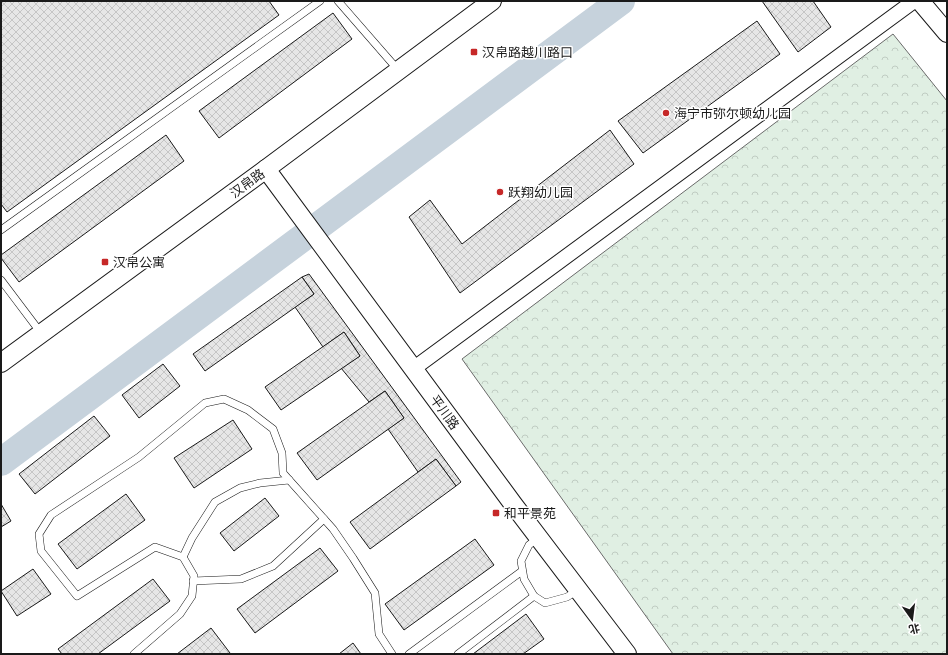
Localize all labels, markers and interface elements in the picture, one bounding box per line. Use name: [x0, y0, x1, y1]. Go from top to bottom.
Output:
place label: 汉帛路越川路口: [482, 43, 573, 62]
marker: 汉帛路越川路口: [469, 47, 479, 57]
place label: 海宁市弥尔顿幼儿园: [674, 104, 791, 123]
marker: 海宁市弥尔顿幼儿园: [661, 108, 671, 118]
street label: 汉帛路: [226, 164, 269, 203]
place label: 跃翔幼儿园: [508, 183, 573, 202]
marker: 跃翔幼儿园: [495, 187, 505, 197]
place label: 汉帛公寓: [113, 253, 165, 272]
marker: 汉帛公寓: [100, 257, 110, 267]
street label: 平川路: [425, 391, 464, 434]
place label: 和平景苑: [504, 504, 556, 523]
marker: 和平景苑: [491, 508, 501, 518]
north arrow: [892, 599, 932, 639]
text: 北: [907, 620, 922, 638]

